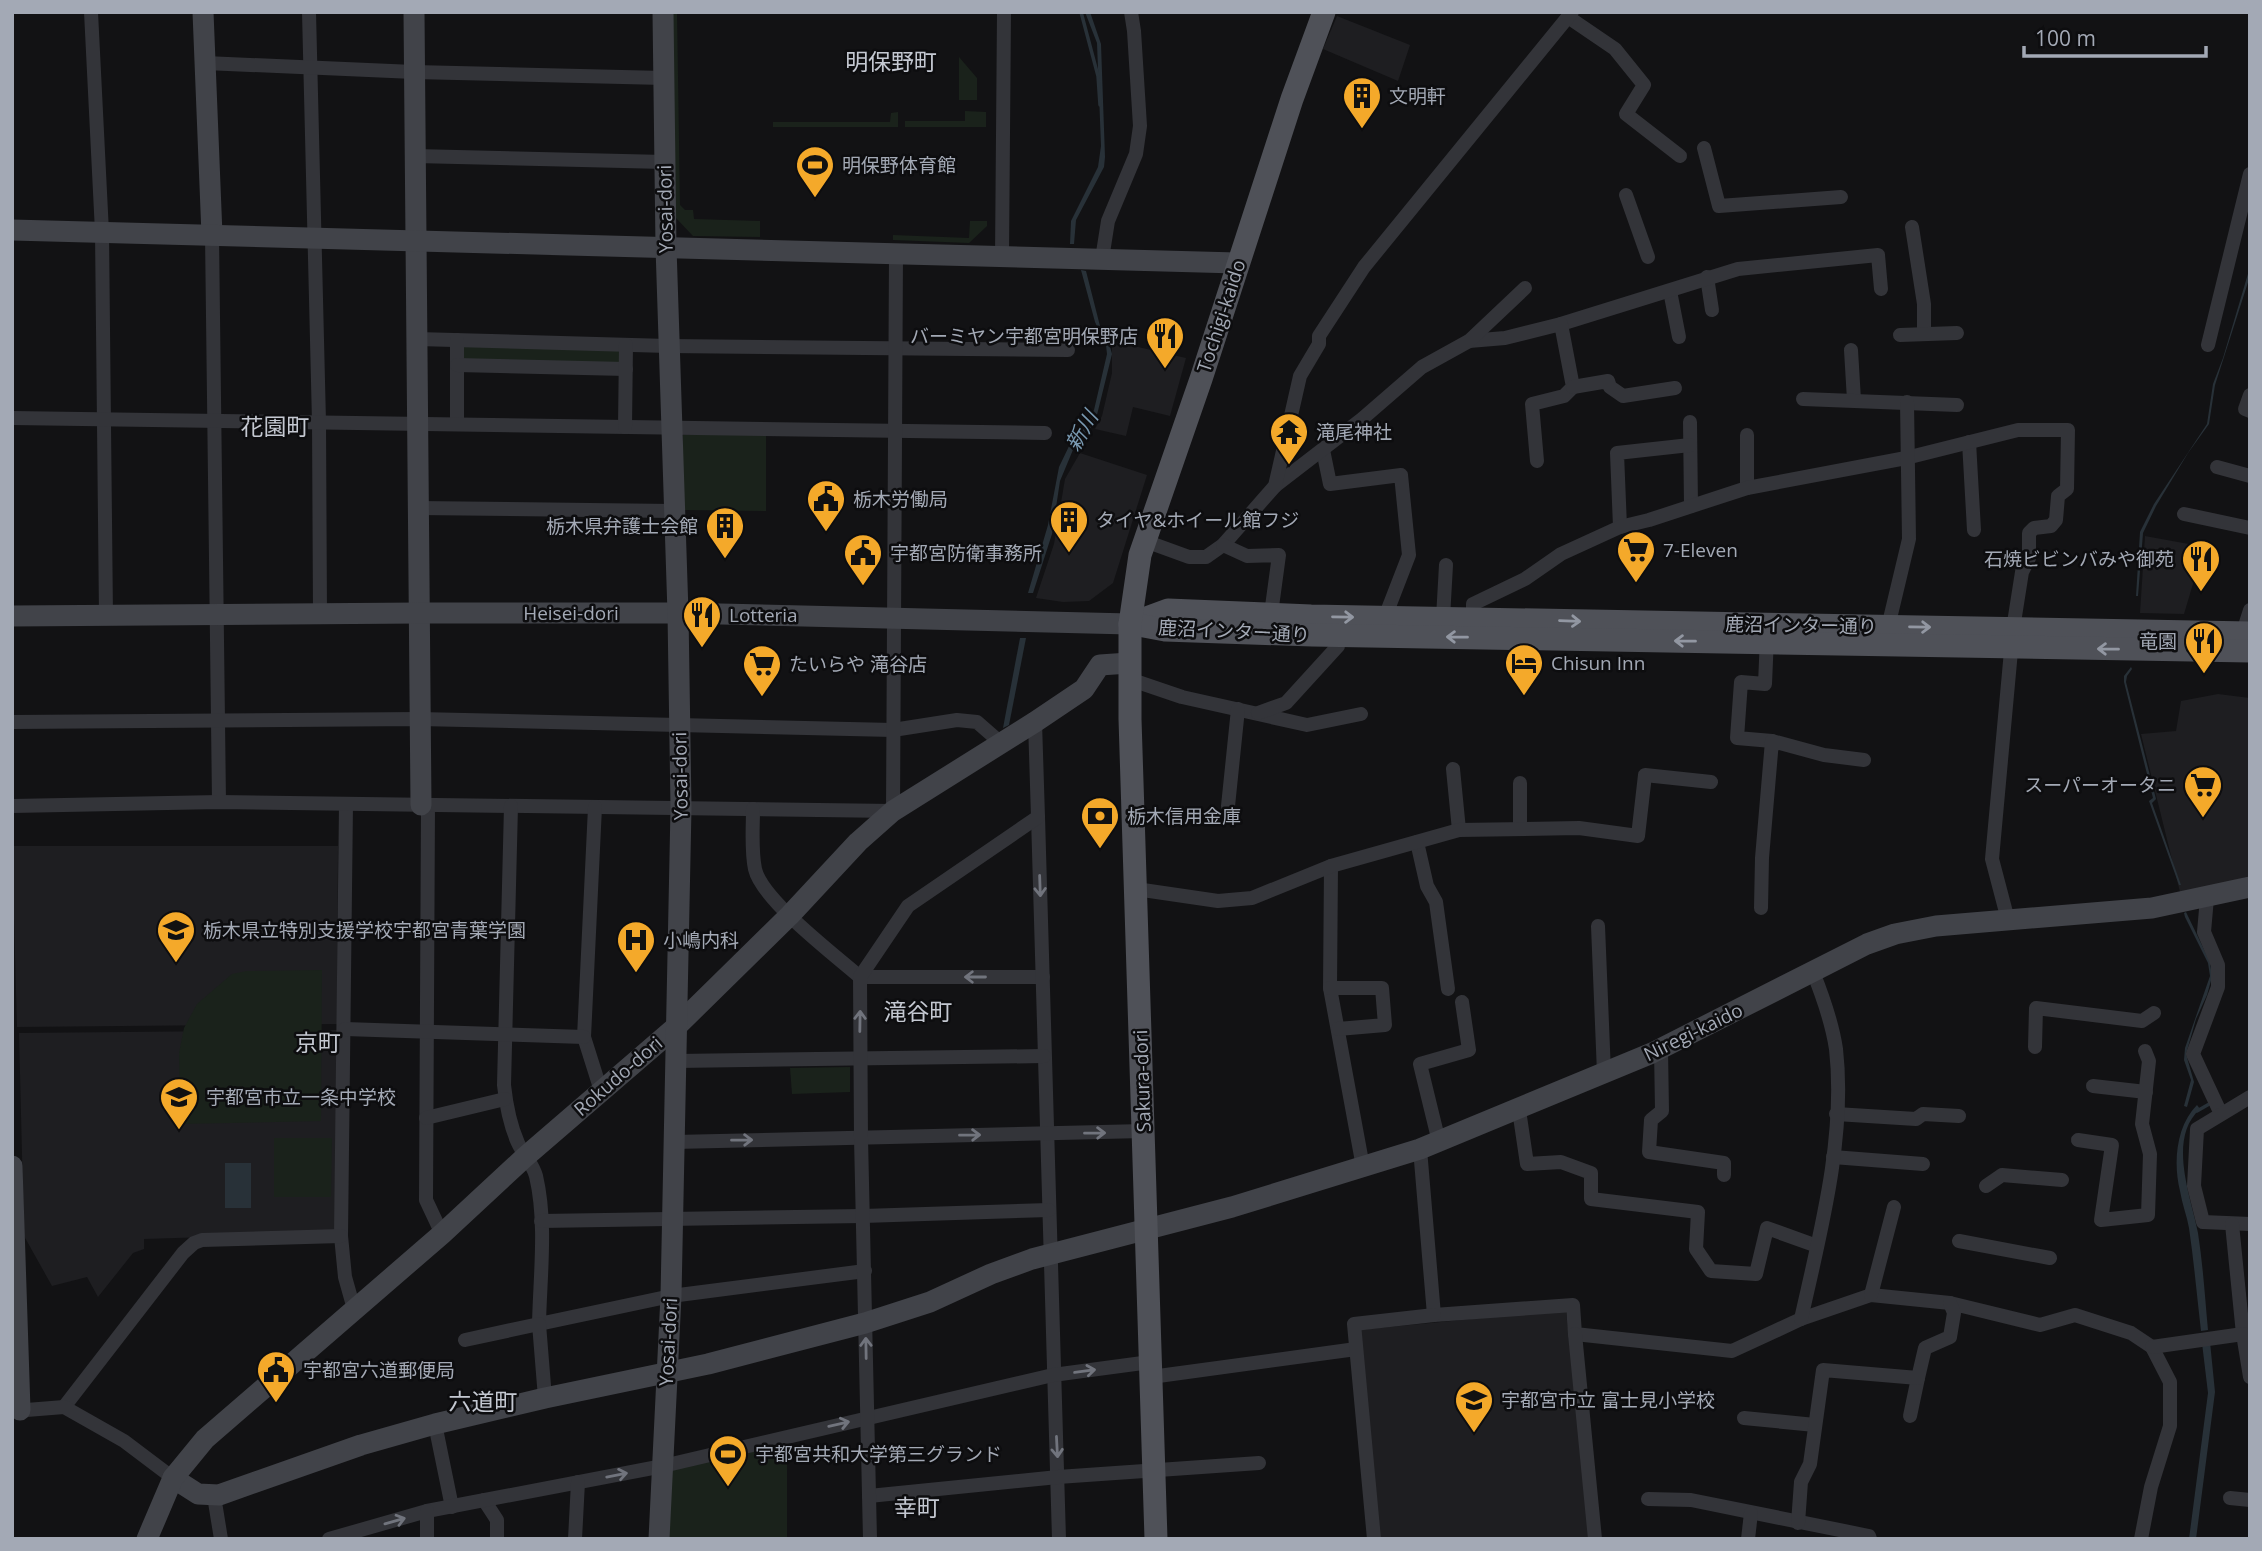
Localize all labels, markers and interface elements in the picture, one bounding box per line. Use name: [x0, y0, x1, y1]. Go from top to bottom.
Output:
scale bar: [2024, 14, 2206, 58]
text: 100 m: [2035, 24, 2096, 52]
district label: 明保野町: [845, 45, 937, 77]
building icon: 文明軒: [1341, 75, 1383, 130]
place label: 文明軒: [1389, 83, 1446, 109]
sports icon: 明保野体育館: [794, 144, 836, 199]
place label: 明保野体育館: [842, 152, 956, 178]
street label: Yosai-dori: [651, 165, 679, 253]
street label: Tochigi-kaido: [1191, 256, 1251, 376]
restaurant icon: バーミヤン宇都宮明保野店: [1144, 315, 1186, 370]
place label: バーミヤン宇都宮明保野店: [910, 323, 1138, 349]
water label: 新川: [1059, 404, 1105, 456]
district label: 花園町: [241, 410, 310, 442]
temple icon: 滝尾神社: [1268, 411, 1310, 466]
place label: 滝尾神社: [1316, 419, 1392, 445]
public building icon: 栃木労働局: [805, 478, 847, 533]
place label: 栃木労働局: [853, 486, 948, 512]
building icon: タイヤ&ホイール館フジ: [1048, 499, 1090, 554]
building icon: 栃木県弁護士会館: [704, 505, 746, 560]
place label: タイヤ&ホイール館フジ: [1096, 507, 1299, 533]
place label: 栃木県弁護士会館: [546, 513, 698, 539]
supermarket icon: 7-Eleven: [1615, 529, 1657, 584]
public building icon: 宇都宮防衛事務所: [842, 532, 884, 587]
place label: 7-Eleven: [1663, 537, 1738, 563]
restaurant icon: 石焼ビビンバみや御苑: [2180, 538, 2222, 593]
place label: 宇都宮防衛事務所: [890, 540, 1042, 566]
place label: 石焼ビビンバみや御苑: [1984, 546, 2174, 572]
restaurant icon: Lotteria: [681, 594, 723, 649]
street label: Heisei-dori: [523, 600, 619, 626]
place label: Lotteria: [729, 602, 798, 628]
one-way arrow: [1331, 610, 1354, 624]
street label: 鹿沼インター通り: [1725, 611, 1877, 639]
street label: 鹿沼インター通り: [1157, 614, 1311, 648]
one-way arrow: [1559, 614, 1582, 628]
restaurant icon: 竜園: [2183, 620, 2225, 675]
one-way arrow: [1909, 621, 1932, 634]
place label: 竜園: [2139, 628, 2177, 654]
one-way arrow: [1446, 630, 1469, 644]
one-way arrow: [1673, 634, 1696, 648]
hotel icon: Chisun Inn: [1503, 642, 1545, 697]
one-way arrow: [2097, 642, 2120, 655]
supermarket icon: たいらや 滝谷店: [741, 643, 783, 698]
place label: Chisun Inn: [1551, 650, 1645, 676]
place label: たいらや 滝谷店: [789, 651, 927, 677]
street label: Yosai-dori: [666, 732, 694, 820]
supermarket icon: スーパーオータニ: [2182, 764, 2224, 819]
place label: スーパーオータニ: [2024, 772, 2176, 798]
bank icon: 栃木信用金庫: [1079, 795, 1121, 850]
place label: 栃木信用金庫: [1127, 803, 1241, 829]
one-way arrow: [1033, 874, 1047, 897]
school or university icon: 栃木県立特別支援学校宇都宮青葉学園: [155, 909, 197, 964]
place label: 栃木県立特別支援学校宇都宮青葉学園: [203, 917, 526, 943]
hospital icon: 小嶋内科: [615, 919, 657, 974]
place label: 小嶋内科: [663, 927, 739, 953]
one-way arrow: [964, 970, 987, 984]
district label: 滝谷町: [884, 995, 953, 1027]
street label: Niregi-kaido: [1639, 997, 1747, 1067]
one-way arrow: [853, 1009, 867, 1032]
district label: 京町: [295, 1026, 341, 1058]
street label: Sakura-dori: [1127, 1029, 1157, 1133]
street label: Rokudo-dori: [568, 1030, 668, 1122]
school or university icon: 宇都宮市立一条中学校: [158, 1076, 200, 1131]
place label: 宇都宮市立一条中学校: [206, 1084, 396, 1110]
one-way arrow: [1084, 1126, 1107, 1139]
one-way arrow: [958, 1129, 981, 1142]
one-way arrow: [731, 1134, 754, 1147]
street label: Yosai-dori: [653, 1297, 683, 1387]
one-way arrow: [859, 1337, 873, 1360]
public building icon: 宇都宮六道郵便局: [255, 1349, 297, 1404]
place label: 宇都宮六道郵便局: [303, 1357, 455, 1383]
one-way arrow: [1074, 1364, 1096, 1377]
school or university icon: 宇都宮市立 富士見小学校: [1453, 1379, 1495, 1434]
district label: 六道町: [449, 1385, 518, 1417]
place label: 宇都宮市立 富士見小学校: [1501, 1387, 1715, 1413]
one-way arrow: [827, 1417, 850, 1430]
sports icon: 宇都宮共和大学第三グランド: [707, 1433, 749, 1488]
one-way arrow: [1050, 1435, 1063, 1458]
place label: 宇都宮共和大学第三グランド: [755, 1441, 1002, 1467]
one-way arrow: [605, 1467, 628, 1481]
district label: 幸町: [894, 1491, 940, 1523]
one-way arrow: [383, 1513, 405, 1526]

